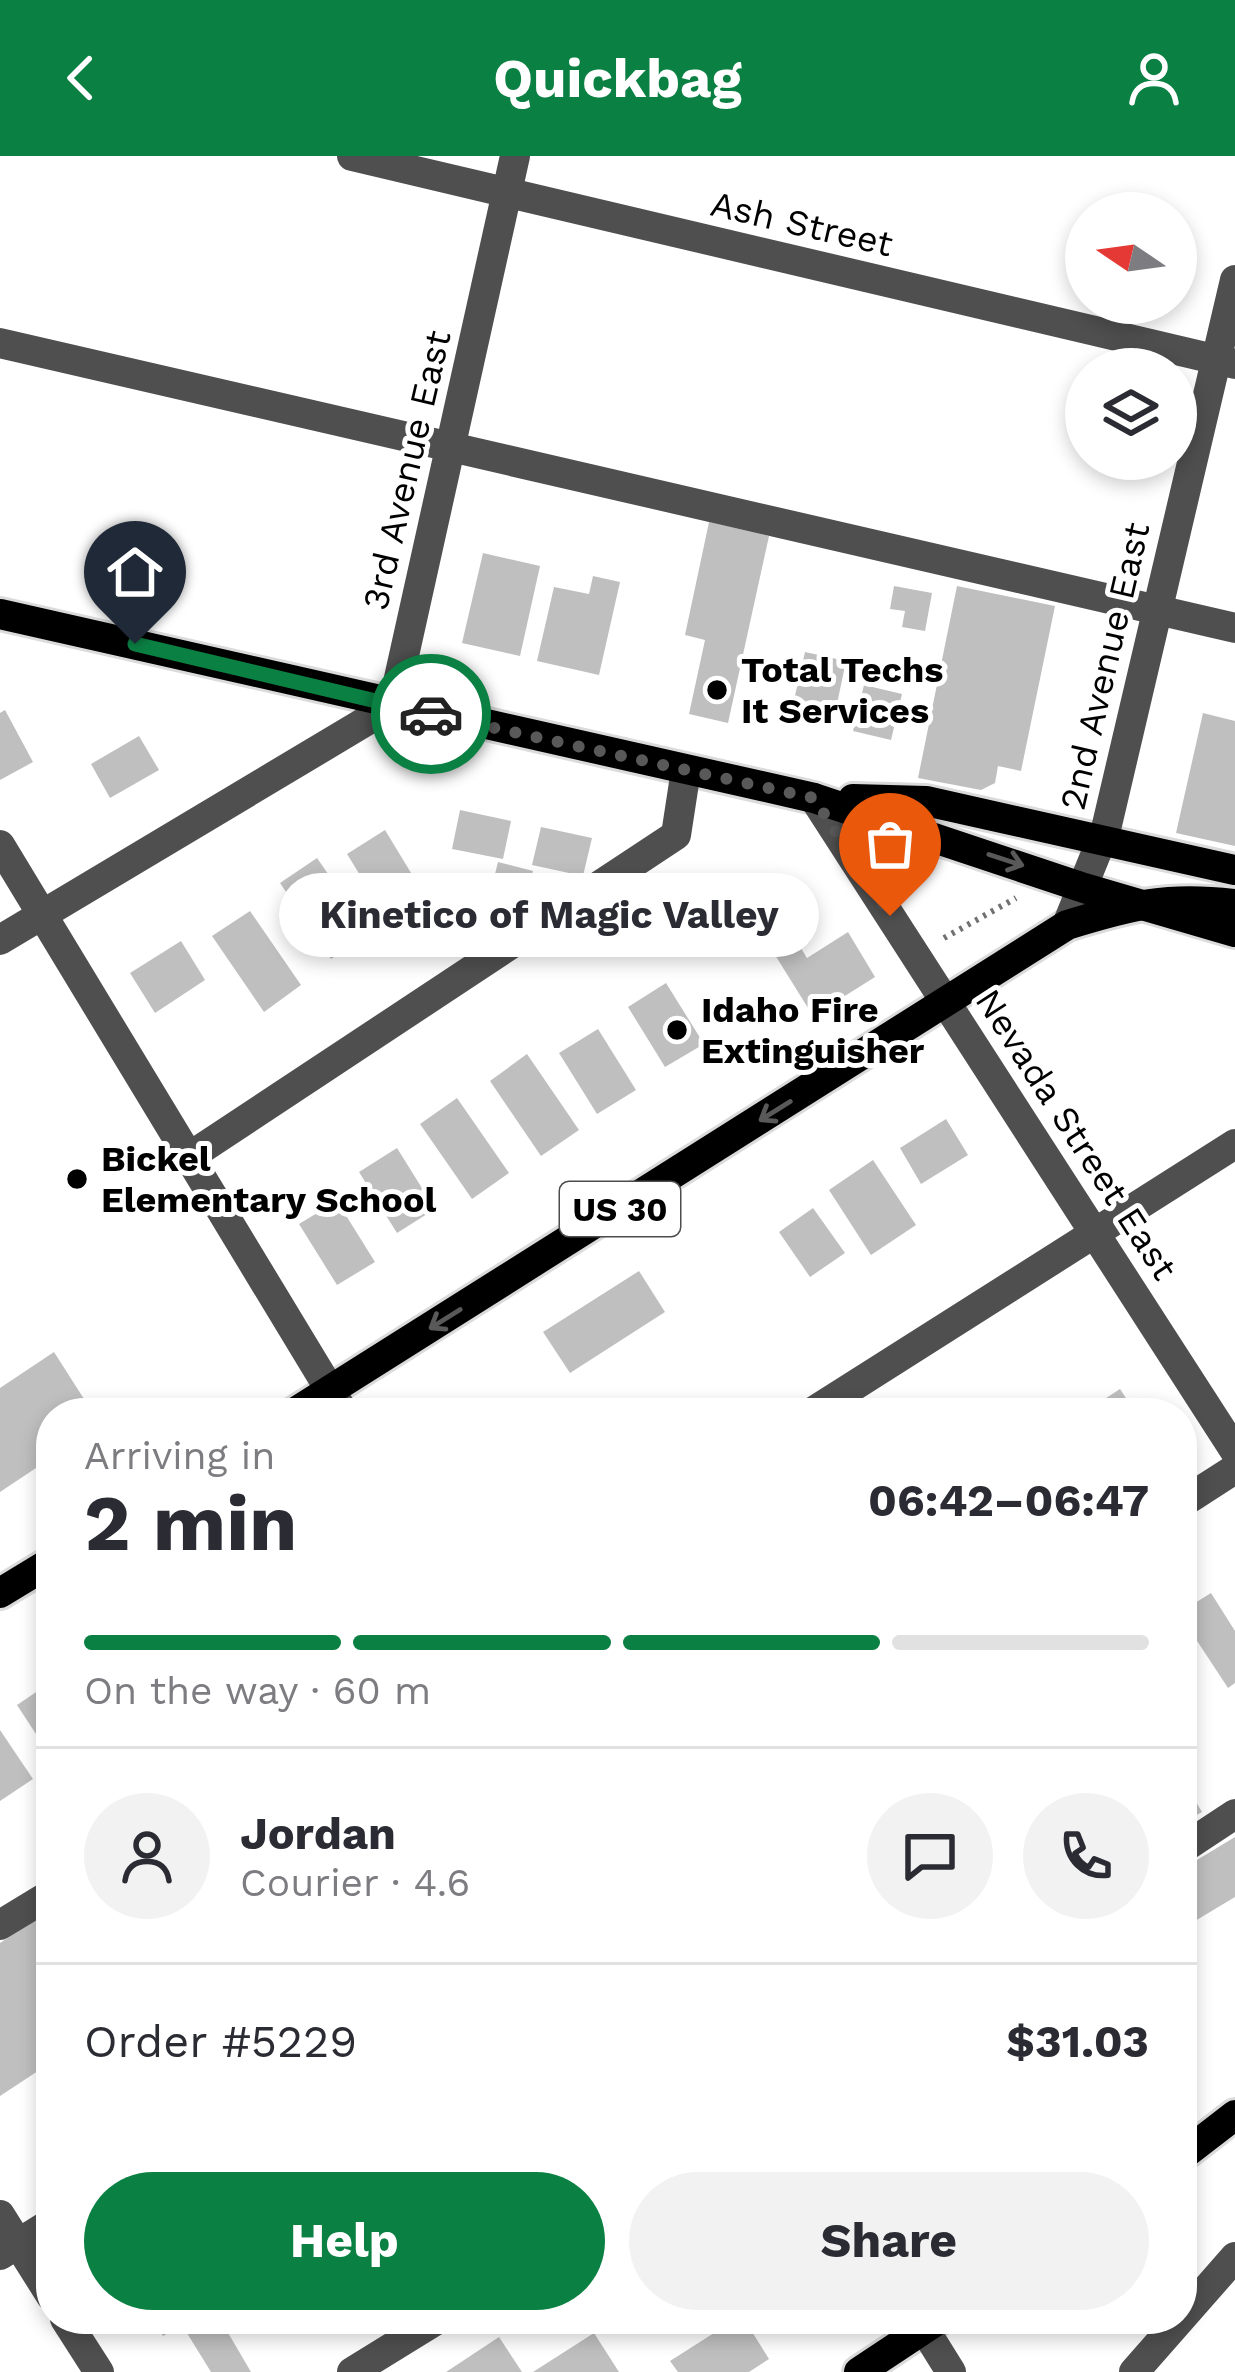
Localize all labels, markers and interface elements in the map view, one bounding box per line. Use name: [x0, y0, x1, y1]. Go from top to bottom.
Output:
icon: back: [48, 45, 114, 111]
icon: person: [1121, 45, 1187, 111]
text: Quickbag: [493, 47, 742, 110]
street label: Ash Street: [707, 183, 897, 265]
north arrow: [1065, 192, 1197, 324]
map controls: [1065, 192, 1197, 480]
street label: 3rd Avenue East: [354, 326, 460, 614]
button: layers: [1065, 348, 1197, 480]
street label: 2nd Avenue East: [1051, 518, 1158, 814]
pin: [84, 521, 186, 644]
icon: home: [102, 539, 168, 605]
place label: Total Techs It Services: [741, 649, 943, 732]
courier: [371, 654, 491, 774]
marker: Total Techs It Services: [704, 677, 730, 703]
icon: car: [398, 681, 464, 747]
pin: [839, 793, 941, 916]
icon: bag: [857, 811, 923, 877]
one-way arrow: [986, 850, 1024, 872]
callout: Kinetico of Magic Valley: [278, 874, 818, 958]
text: Kinetico of Magic Valley: [319, 892, 779, 937]
street label: Nevada Street East: [967, 982, 1186, 1287]
place label: Idaho Fire Extinguisher: [701, 989, 925, 1072]
marker: Idaho Fire Extinguisher: [664, 1017, 690, 1043]
one-way arrow: [758, 1099, 792, 1123]
place label: Bickel Elementary School: [101, 1138, 436, 1221]
marker: Bickel Elementary School: [64, 1166, 90, 1192]
road number: US 30: [560, 1182, 680, 1236]
one-way arrow: [428, 1307, 462, 1331]
text: Arriving in: [84, 1433, 275, 1478]
text: 06:42–06:47: [868, 1474, 1149, 1527]
text: 2 min: [84, 1477, 297, 1569]
text: On the way · 60 m: [84, 1668, 431, 1713]
button: person: [84, 1793, 210, 1919]
button: chat: [867, 1793, 993, 1919]
button: phone: [1023, 1793, 1149, 1919]
text: Jordan: [240, 1807, 396, 1860]
text: Courier · 4.6: [240, 1860, 470, 1905]
text: Order #5229: [84, 2015, 357, 2068]
text: $31.03: [1006, 2015, 1149, 2068]
button: Help: [84, 2172, 605, 2310]
button: Share: [629, 2172, 1149, 2310]

